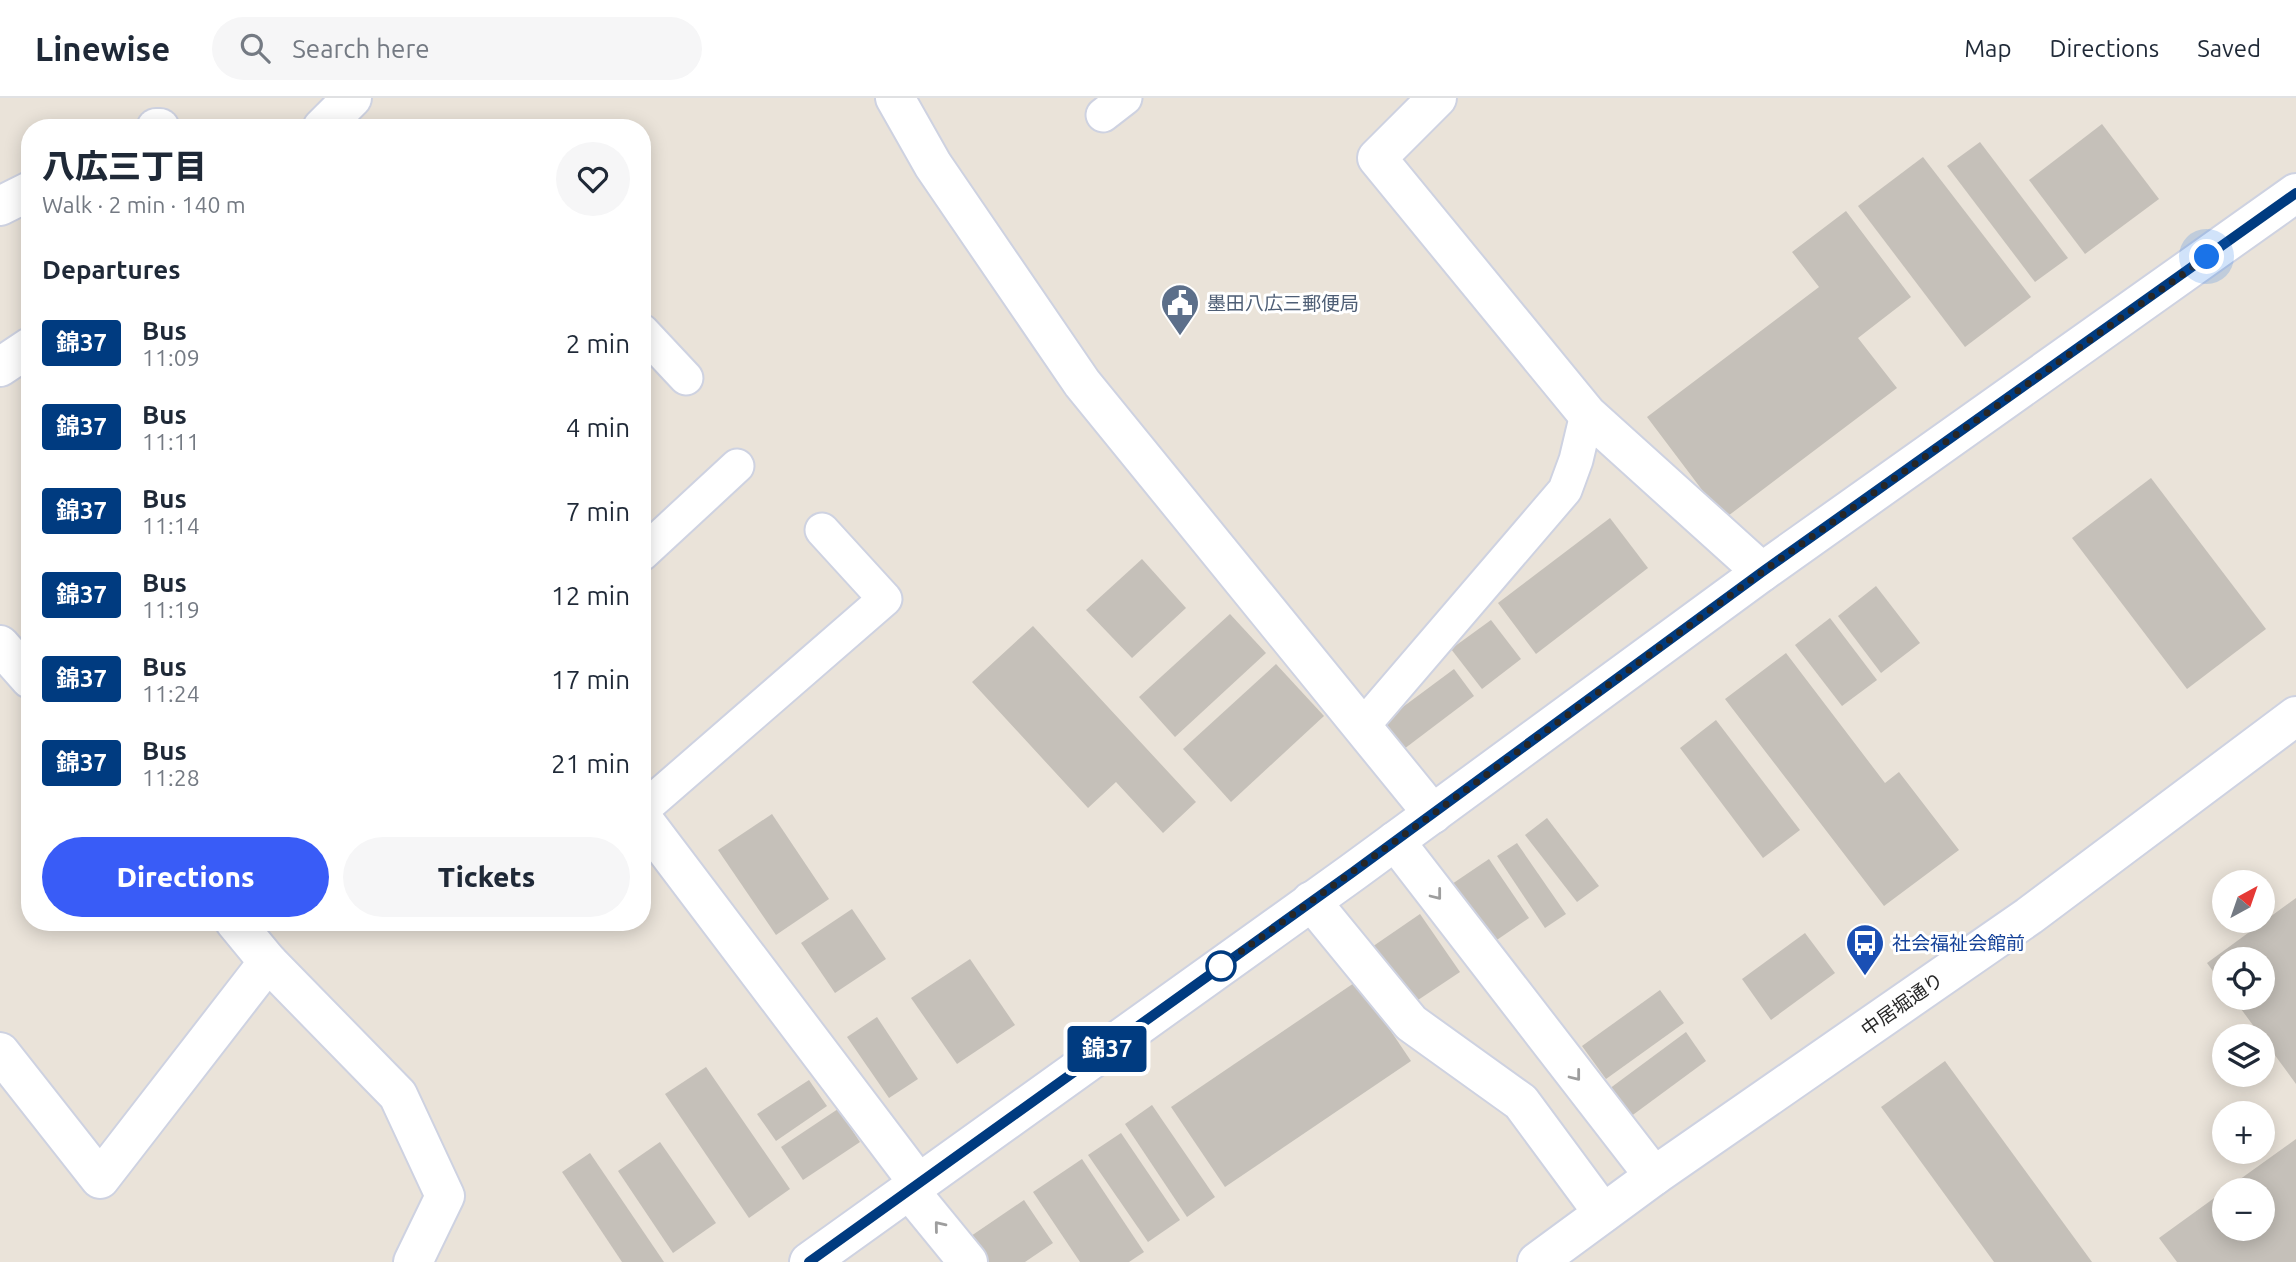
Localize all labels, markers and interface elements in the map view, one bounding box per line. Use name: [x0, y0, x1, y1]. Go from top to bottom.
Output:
search box: [212, 17, 702, 80]
icon: search: [236, 29, 274, 67]
text: Linewise: [35, 30, 170, 67]
text: Search here: [292, 34, 430, 63]
text: Map: [1964, 35, 2011, 62]
text: Directions: [2049, 35, 2159, 62]
text: Saved: [2197, 35, 2261, 62]
button: heart: [556, 142, 630, 216]
text: 八広三丁目: [42, 147, 207, 184]
text: Walk · 2 min · 140 m: [42, 192, 246, 217]
your location: [2189, 239, 2224, 274]
text: Departures: [42, 255, 180, 284]
public building icon: 墨田八広三郵便局: [1159, 282, 1201, 337]
place label: 墨田八広三郵便局: [1207, 292, 1359, 314]
text: Bus: [142, 316, 187, 345]
text: 錦37: [56, 329, 107, 356]
text: 2 min: [566, 329, 630, 358]
text: 11:09: [142, 345, 200, 370]
text: Bus: [142, 400, 187, 429]
text: 錦37: [56, 413, 107, 440]
text: 4 min: [566, 413, 630, 442]
text: 11:11: [142, 429, 200, 454]
text: Bus: [142, 484, 187, 513]
text: 錦37: [56, 497, 107, 524]
text: 7 min: [566, 497, 630, 526]
text: 11:14: [142, 513, 200, 538]
text: Bus: [142, 568, 187, 597]
text: 錦37: [56, 581, 107, 608]
text: 12 min: [551, 581, 630, 610]
text: 11:19: [142, 597, 200, 622]
text: Bus: [142, 652, 187, 681]
text: 錦37: [56, 665, 107, 692]
text: 17 min: [551, 665, 630, 694]
text: 11:24: [142, 681, 200, 706]
text: Bus: [142, 736, 187, 765]
text: 錦37: [56, 749, 107, 776]
text: 21 min: [551, 749, 630, 778]
text: 11:28: [142, 765, 200, 790]
button: Directions: [42, 837, 329, 917]
button: Tickets: [343, 837, 630, 917]
north arrow: [2212, 870, 2275, 933]
map controls: [2212, 870, 2275, 1241]
one-way arrow: [1429, 888, 1442, 900]
bus stop icon: 社会福祉会館前: [1844, 922, 1886, 977]
place label: 社会福祉会館前: [1892, 932, 2025, 954]
button: locate: [2212, 947, 2275, 1010]
unlabelled marker: [1206, 951, 1236, 981]
street label: 中居堀通り: [1857, 968, 1947, 1040]
button: layers: [2212, 1024, 2275, 1087]
line badge: 錦37: [1067, 1026, 1147, 1072]
text: 錦37: [1081, 1035, 1133, 1062]
one-way arrow: [1568, 1068, 1581, 1080]
button: +: [2212, 1101, 2275, 1164]
button: −: [2212, 1178, 2275, 1241]
one-way arrow: [934, 1222, 947, 1234]

